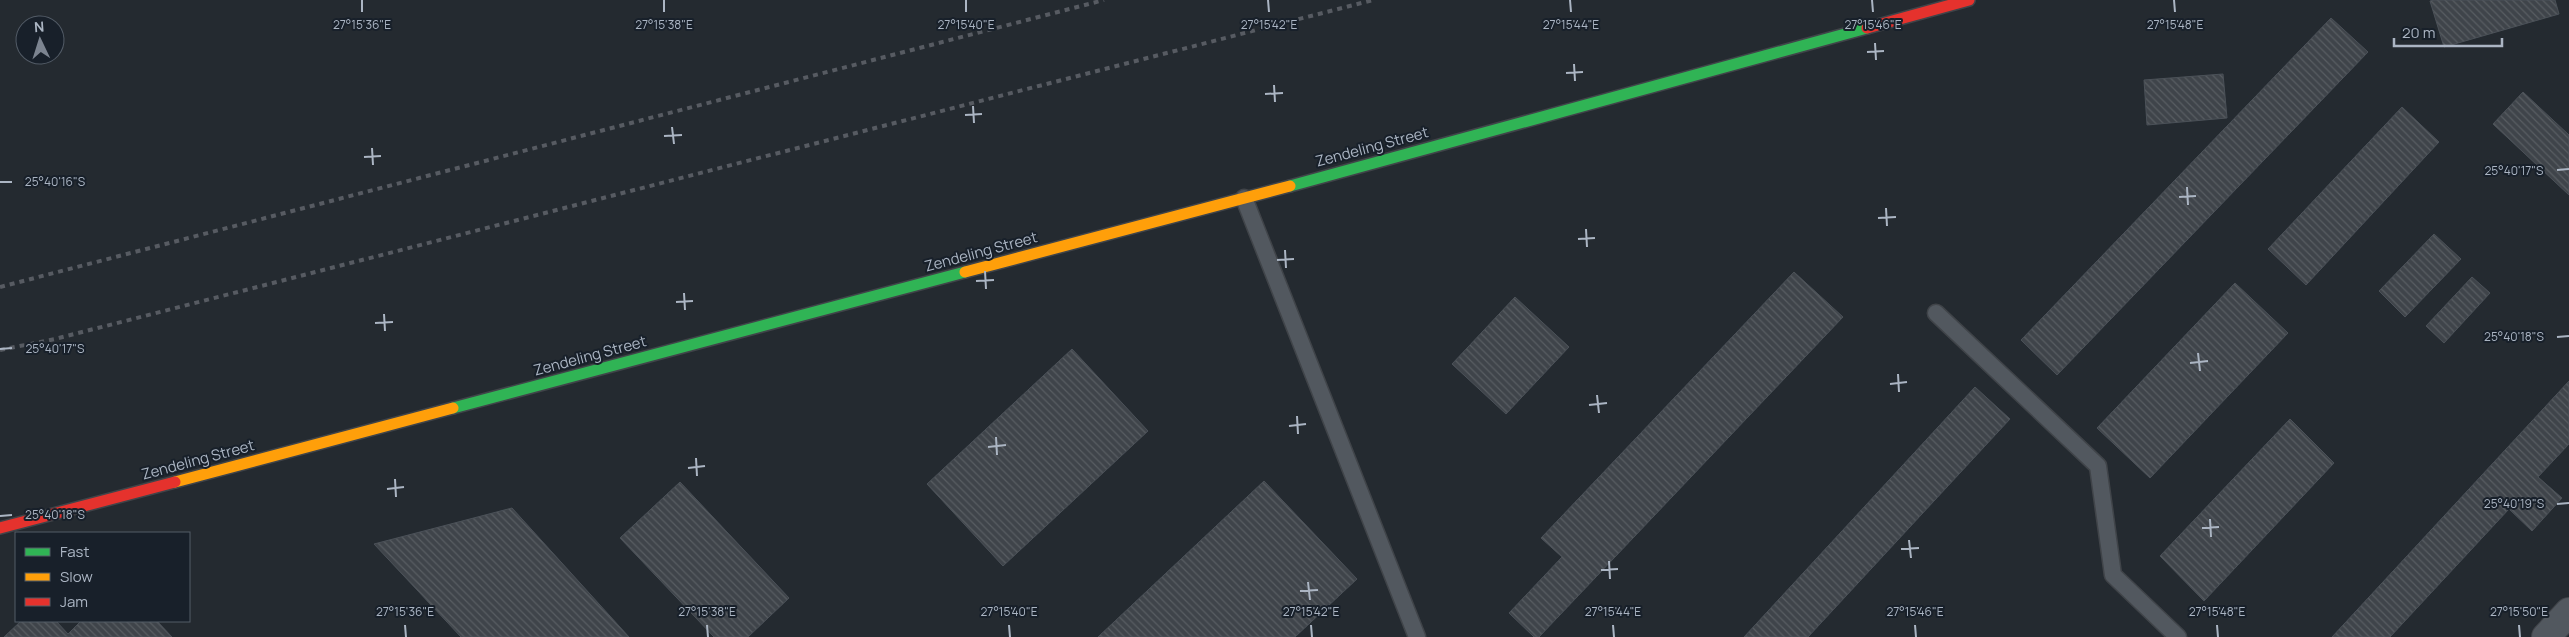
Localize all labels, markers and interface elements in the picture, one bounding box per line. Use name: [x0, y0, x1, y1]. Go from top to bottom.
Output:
north arrow: [15, 15, 65, 65]
scale bar: [2394, 15, 2502, 47]
text: 27°15'36"E: [333, 16, 391, 33]
text: 27°15'38"E: [635, 16, 693, 33]
text: 27°15'40"E: [938, 16, 995, 33]
text: 27°15'42"E: [1241, 16, 1297, 33]
text: 27°15'44"E: [1543, 16, 1599, 33]
text: 27°15'46"E: [1844, 16, 1902, 33]
text: 27°15'48"E: [2147, 16, 2203, 33]
text: N: [33, 17, 45, 36]
text: 20 m: [2402, 22, 2435, 43]
street label: Zendeling Street: [1313, 121, 1431, 172]
text: 25°40'17"S: [2485, 162, 2543, 179]
text: 25°40'16"S: [25, 173, 85, 190]
street label: Zendeling Street: [922, 226, 1040, 277]
text: 25°40'18"S: [2484, 328, 2544, 345]
street label: Zendeling Street: [531, 330, 649, 381]
text: 25°40'17"S: [26, 340, 84, 357]
street label: Zendeling Street: [139, 434, 257, 485]
text: 25°40'19"S: [2484, 495, 2544, 512]
text: 25°40'18"S: [25, 506, 85, 523]
legend: [15, 532, 190, 622]
text: Fast: [60, 541, 89, 562]
text: Slow: [60, 566, 93, 587]
text: Jam: [60, 591, 88, 612]
text: 27°15'36"E: [376, 603, 434, 620]
text: 27°15'38"E: [678, 603, 736, 620]
text: 27°15'40"E: [981, 603, 1038, 620]
text: 27°15'42"E: [1283, 603, 1339, 620]
text: 27°15'44"E: [1585, 603, 1641, 620]
text: 27°15'46"E: [1886, 603, 1944, 620]
text: 27°15'48"E: [2189, 603, 2245, 620]
text: 27°15'50"E: [2490, 603, 2548, 620]

